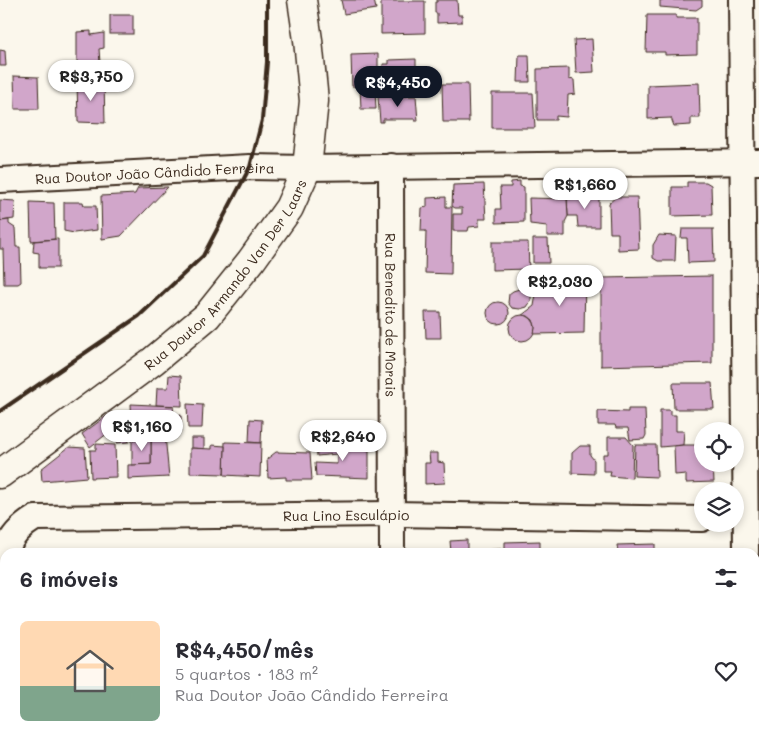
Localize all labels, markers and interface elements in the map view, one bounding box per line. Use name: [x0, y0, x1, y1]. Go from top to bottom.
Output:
pin: R$3,750: [45, 59, 137, 102]
text: R$3,750: [59, 65, 123, 86]
pin: R$4,450: [352, 66, 444, 108]
text: R$4,450: [365, 71, 431, 92]
street label: Rua Doutor João Cândido Ferreira: [35, 157, 275, 188]
pin: R$1,660: [539, 168, 631, 210]
text: R$1,660: [554, 173, 616, 194]
street label: Rua Doutor Armando Van Der Laars: [140, 176, 310, 374]
street label: Rua Benedito de Morais: [382, 233, 401, 397]
pin: R$2,030: [514, 264, 606, 307]
text: R$2,030: [528, 270, 593, 291]
pin: R$1,160: [96, 410, 188, 452]
text: R$1,160: [112, 415, 172, 436]
pin: R$2,640: [297, 420, 389, 462]
map controls: [694, 422, 744, 532]
button: locate: [694, 422, 744, 472]
text: R$2,640: [311, 425, 375, 446]
button: layers: [694, 482, 744, 532]
street label: Rua Lino Esculápio: [283, 504, 410, 525]
icon: filters: [712, 564, 740, 592]
text: 6 imóveis: [20, 565, 118, 592]
text: R$4,450/mês: [175, 636, 314, 663]
icon: home: [60, 641, 120, 701]
icon: heart: [712, 657, 740, 685]
text: 5 quartos · 183 m²: [175, 663, 318, 684]
text: Rua Doutor João Cândido Ferreira: [175, 684, 449, 705]

